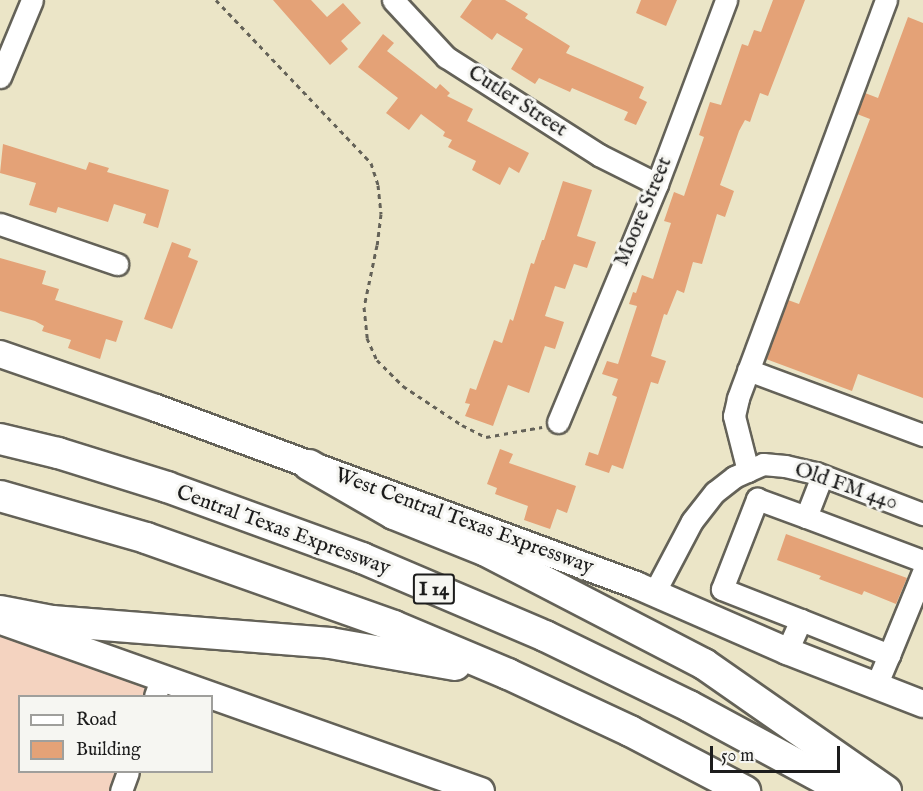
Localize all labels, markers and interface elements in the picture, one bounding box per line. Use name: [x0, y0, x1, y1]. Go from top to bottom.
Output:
street label: Cutler Street: [463, 61, 571, 143]
street label: Moore Street: [610, 154, 678, 270]
street label: Old FM 440: [791, 458, 901, 516]
street label: West Central Texas Expressway: [331, 463, 597, 581]
street label: Central Texas Expressway: [173, 481, 393, 581]
road number: I 14: [412, 572, 456, 606]
legend: [18, 695, 213, 773]
text: Road: [76, 709, 117, 732]
scale bar: [713, 734, 844, 772]
text: Building: [76, 739, 141, 762]
text: 50 m: [721, 745, 754, 768]

